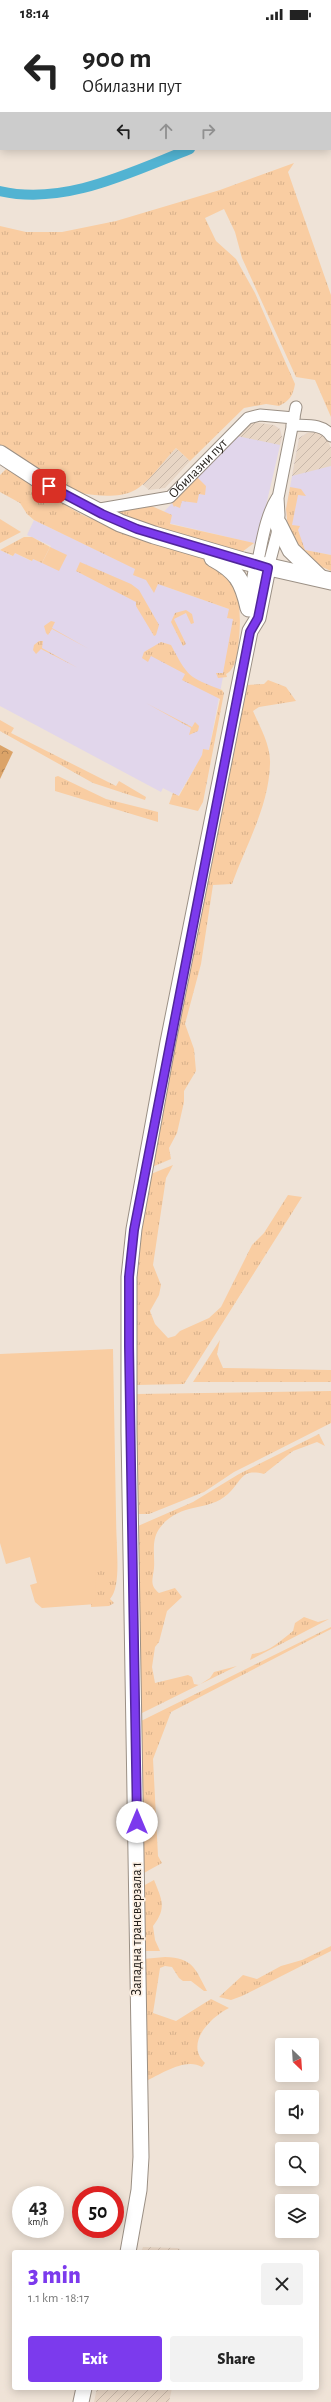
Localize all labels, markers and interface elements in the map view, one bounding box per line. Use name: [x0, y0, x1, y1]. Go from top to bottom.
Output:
text: 18:14: [20, 6, 49, 21]
icon: left: [16, 44, 68, 96]
text: 900 m: [82, 45, 152, 73]
text: Обилазни пут: [82, 78, 181, 96]
icon: left: [113, 120, 135, 142]
icon: ahead: [155, 120, 177, 142]
icon: right: [197, 120, 219, 142]
street label: Обилазни пут: [166, 435, 231, 501]
pin: [32, 469, 66, 503]
icon: arrive: [38, 475, 60, 497]
position arrow: [116, 1801, 158, 1843]
street label: Западна трансверзала 1: [130, 1862, 144, 1996]
north arrow: [275, 2038, 319, 2082]
map controls: [275, 2038, 319, 2238]
button: sound: [275, 2090, 319, 2134]
button: search: [275, 2142, 319, 2186]
speed limit sign: 50: [72, 2186, 124, 2238]
button: layers: [275, 2194, 319, 2238]
text: 43: [29, 2197, 47, 2217]
text: km/h: [28, 2217, 48, 2227]
button: close: [261, 2263, 303, 2305]
text: 3 min: [28, 2264, 81, 2288]
text: 1.1 km · 18:17: [28, 2292, 89, 2305]
button: Exit: [28, 2336, 162, 2382]
button: Share: [170, 2336, 303, 2382]

